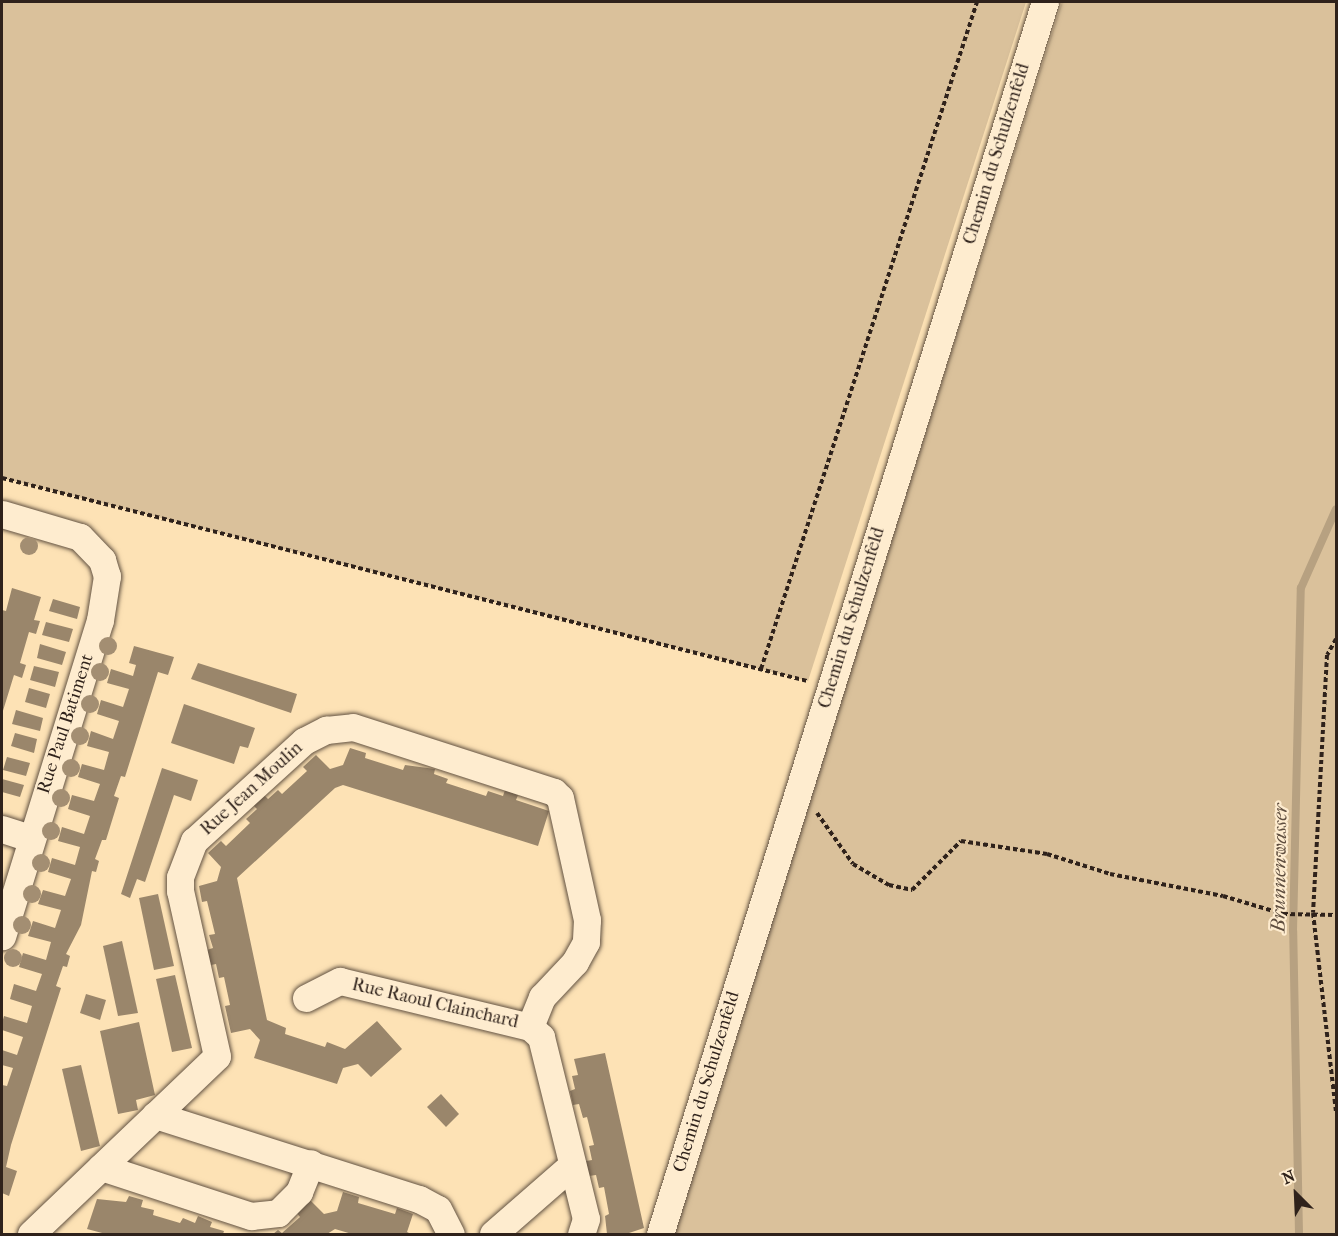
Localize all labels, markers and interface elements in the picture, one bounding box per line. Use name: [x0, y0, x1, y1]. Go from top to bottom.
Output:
street label: Chemin du Schulzenfeld: [959, 61, 1035, 247]
street label: Chemin du Schulzenfeld: [814, 525, 890, 711]
street label: Rue Paul Batiment: [33, 651, 99, 797]
street label: Rue Jean Moulin: [197, 738, 307, 840]
water label: Brunnenwasser: [1266, 803, 1292, 933]
street label: Rue Raoul Clainchard: [350, 974, 520, 1034]
street label: Chemin du Schulzenfeld: [669, 989, 745, 1175]
north arrow: [1266, 1164, 1326, 1224]
text: N: [1279, 1166, 1298, 1188]

